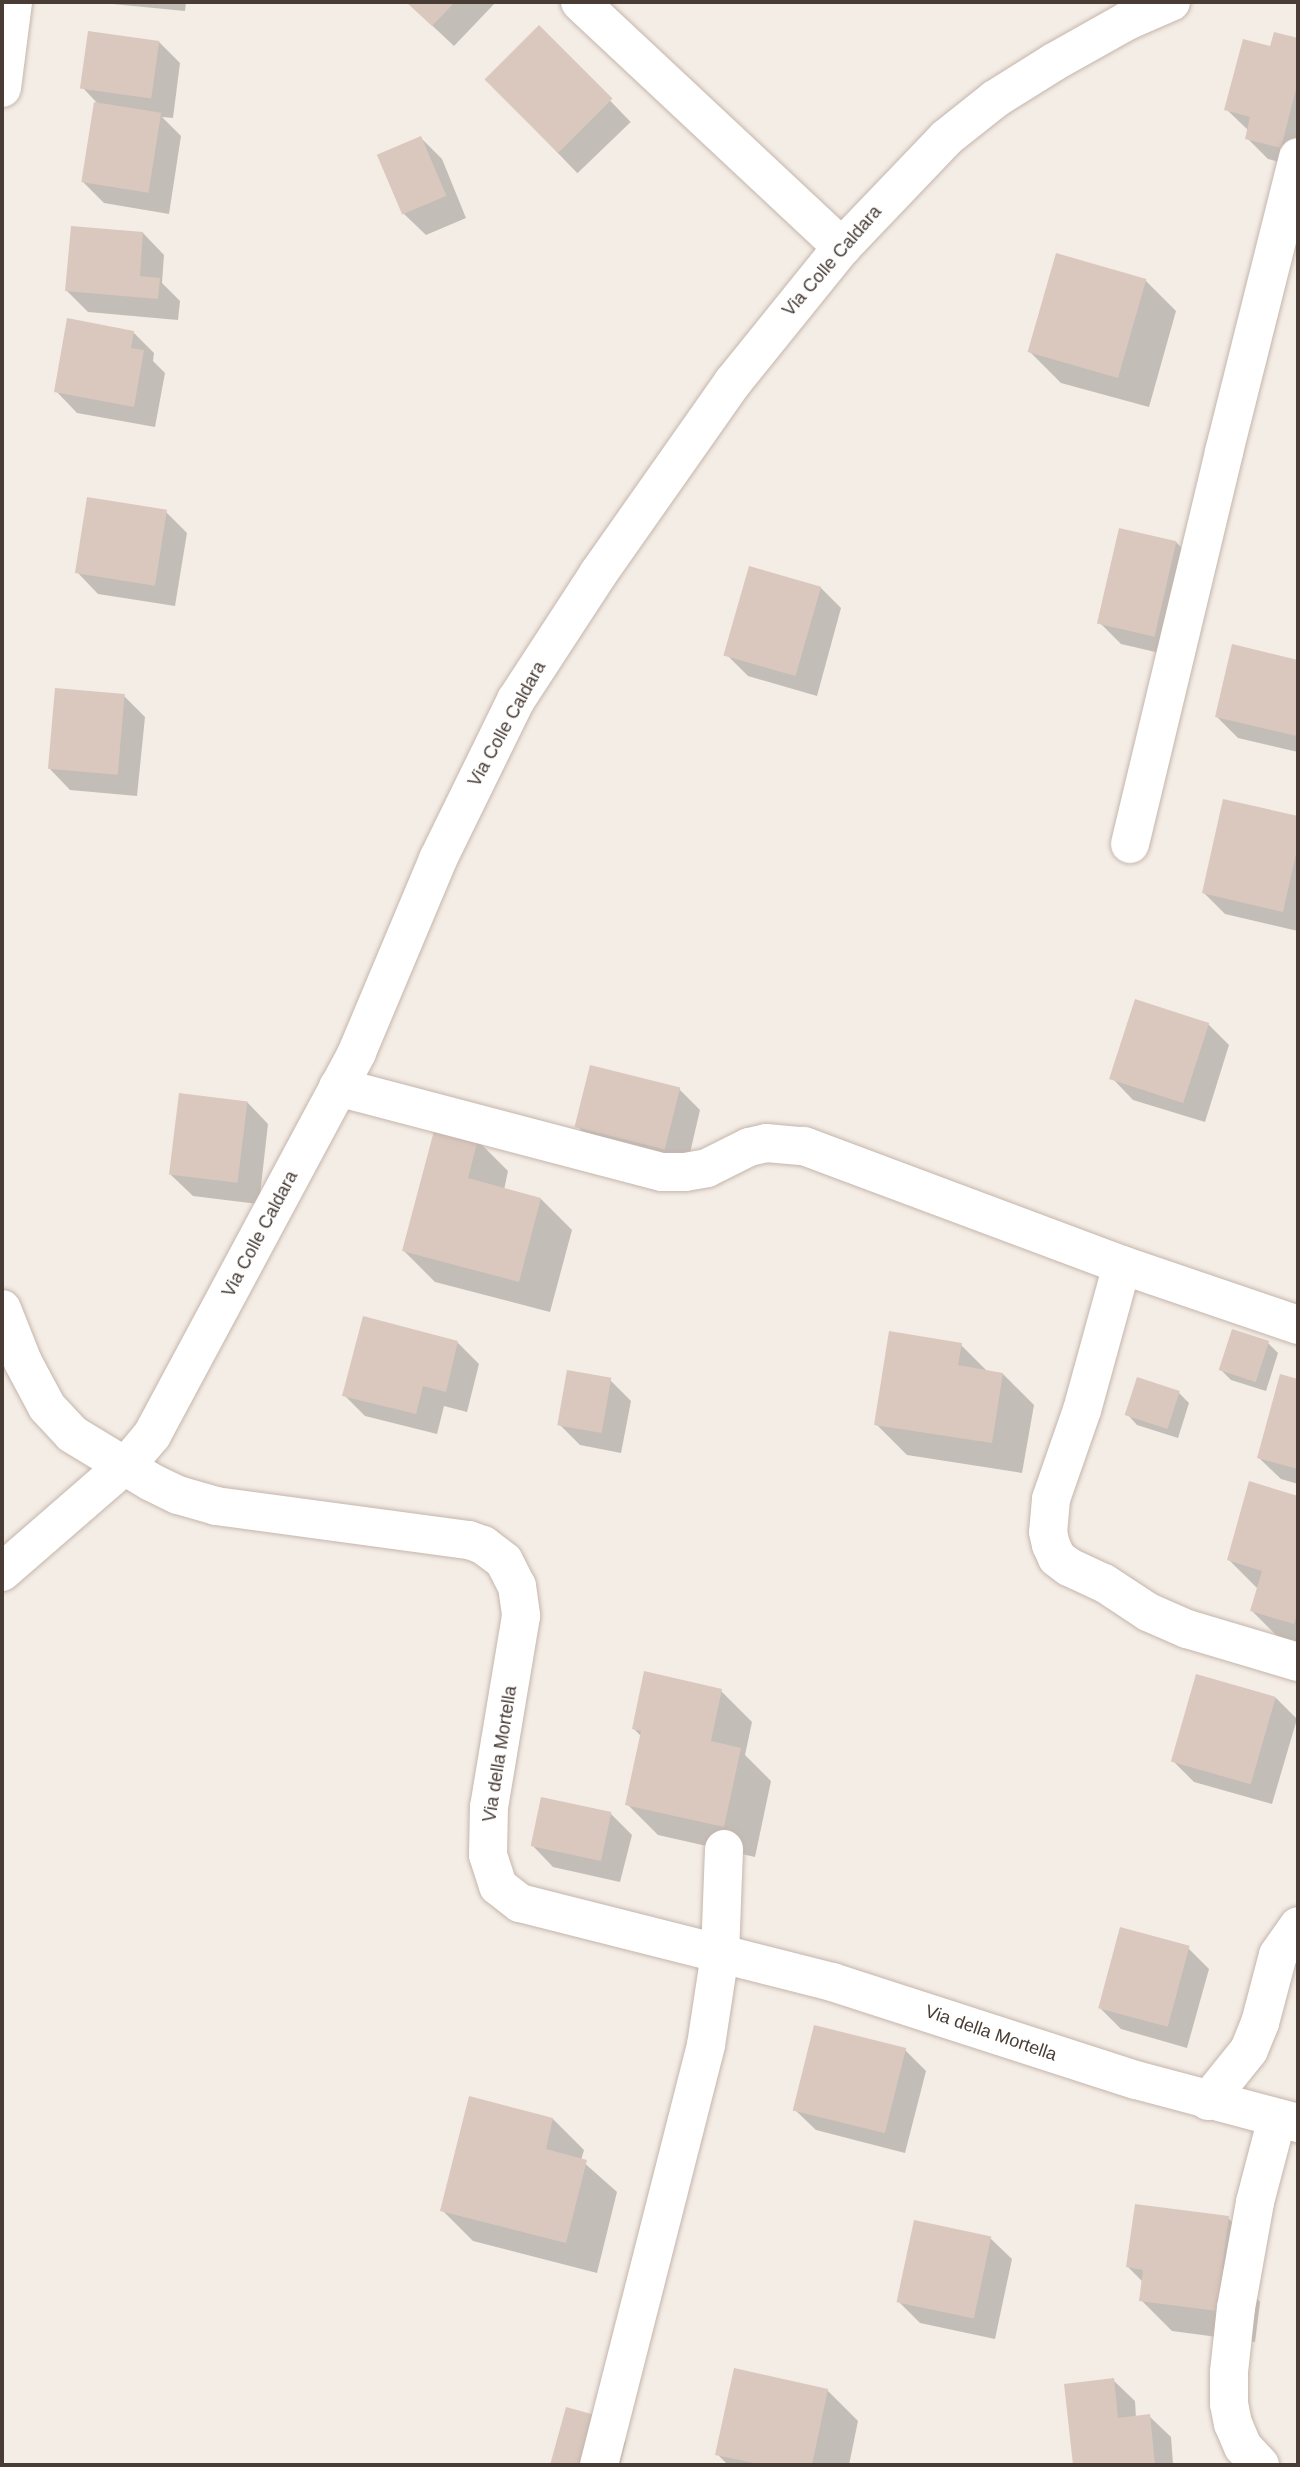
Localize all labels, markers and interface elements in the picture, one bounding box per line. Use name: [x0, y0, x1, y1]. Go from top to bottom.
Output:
street label: Via Colle Caldara: [778, 201, 886, 321]
street label: Via Colle Caldara: [464, 658, 550, 790]
street label: Via Colle Caldara: [218, 1167, 302, 1301]
street label: Via della Mortella: [479, 1684, 521, 1824]
street label: Via della Mortella: [922, 2000, 1060, 2066]

